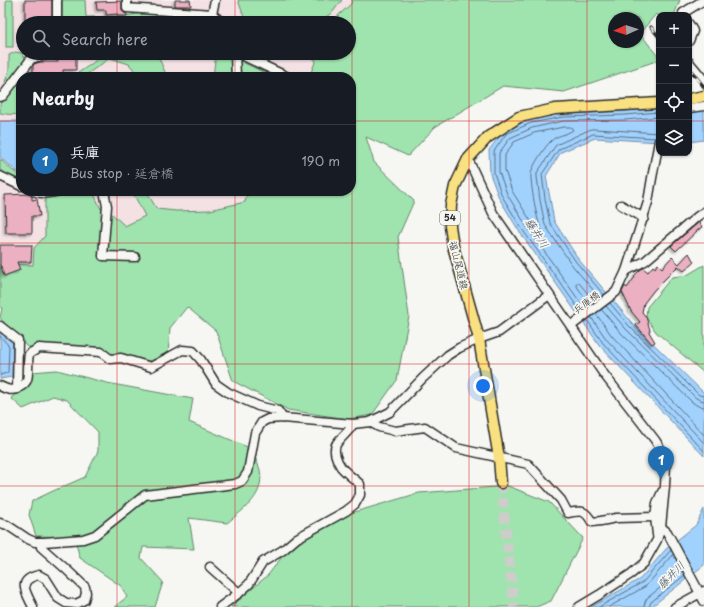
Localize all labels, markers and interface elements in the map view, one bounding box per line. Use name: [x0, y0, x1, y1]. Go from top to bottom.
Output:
north arrow: [608, 12, 644, 48]
map controls: [656, 12, 692, 156]
button: +: [656, 12, 692, 48]
search box: [16, 16, 356, 60]
icon: search: [30, 27, 52, 49]
text: Search here: [62, 27, 148, 50]
button: −: [656, 48, 692, 84]
button: locate: [656, 84, 692, 120]
text: Nearby: [32, 85, 94, 111]
button: layers: [656, 120, 692, 156]
text: 兵庫: [70, 140, 100, 163]
text: 1: [42, 151, 48, 170]
text: 190 m: [301, 151, 340, 170]
text: Bus stop · 延倉橋: [70, 163, 174, 182]
road number: 54: [440, 211, 460, 225]
water label: 藤井川: [521, 214, 553, 251]
street label: 福山尾道線: [446, 239, 473, 291]
street label: 兵庫橋: [569, 287, 602, 317]
your location: [473, 376, 493, 396]
pin: 1: [648, 446, 674, 479]
water label: 藤井川: [653, 557, 688, 592]

